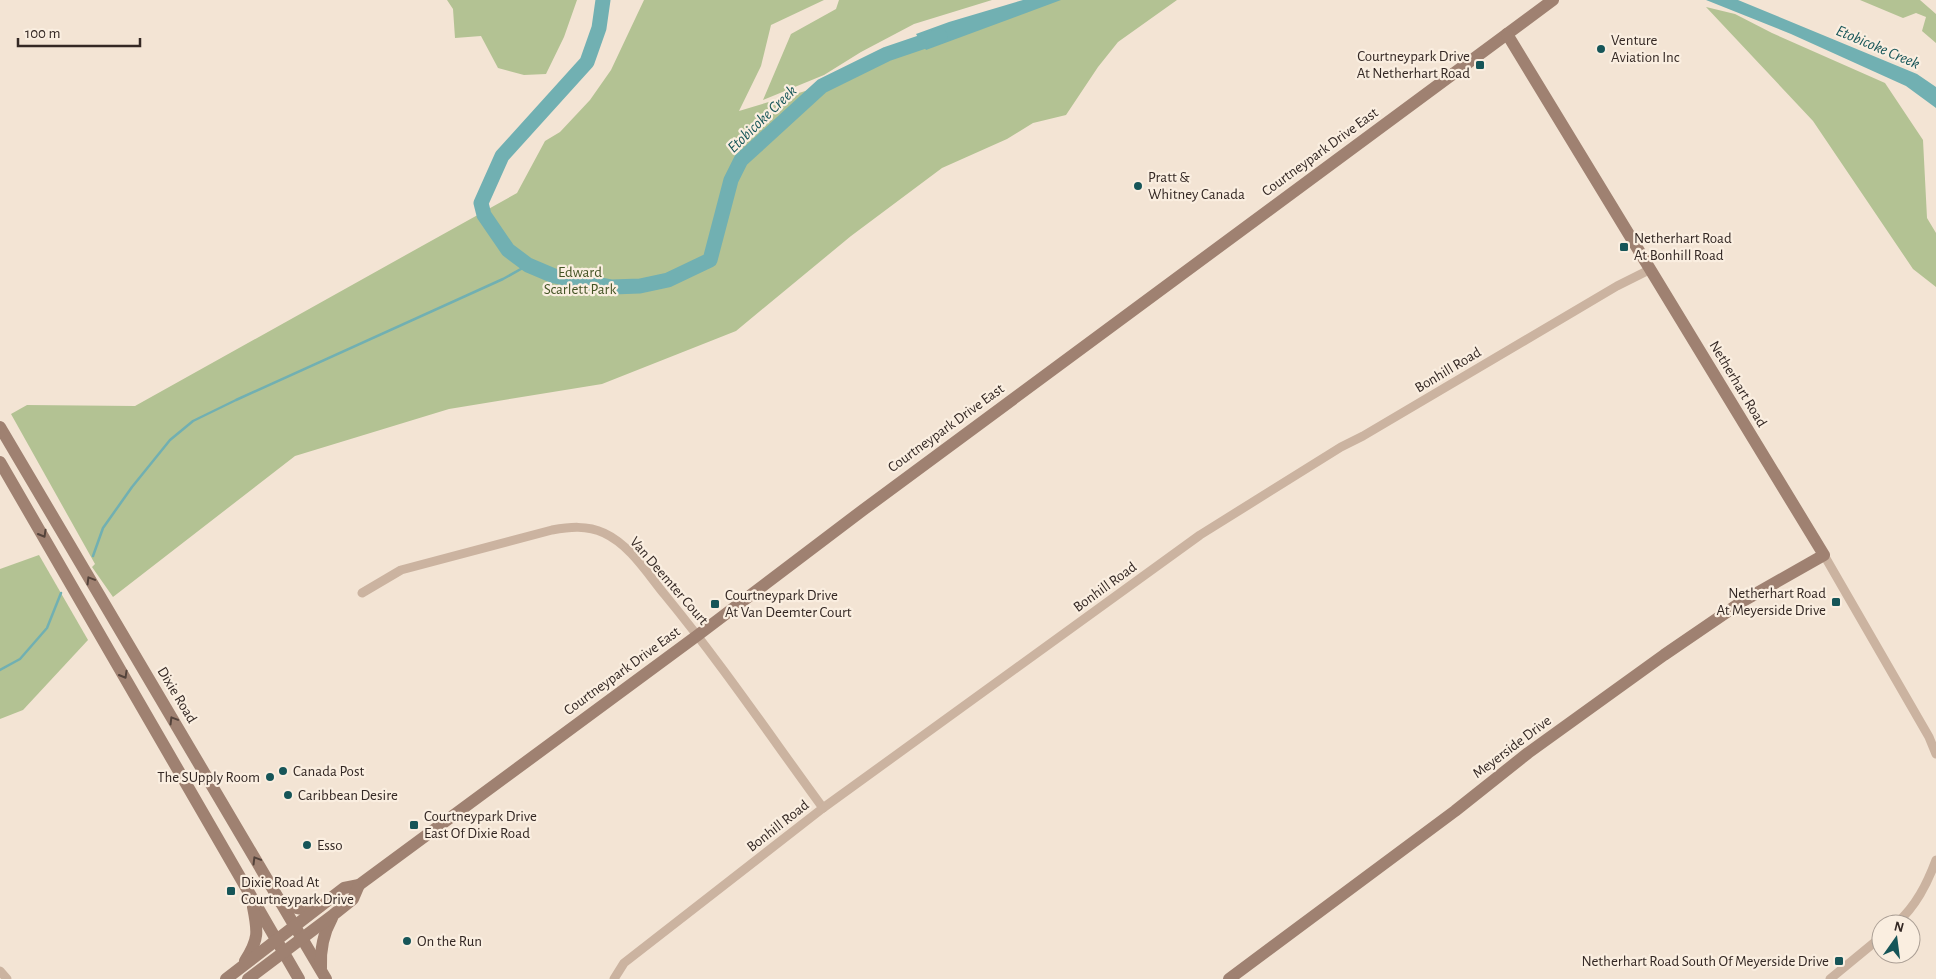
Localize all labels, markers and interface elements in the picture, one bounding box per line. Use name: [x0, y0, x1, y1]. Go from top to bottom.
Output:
scale bar: [18, 15, 140, 47]
water label: Etobicoke Creek: [1834, 22, 1922, 72]
text: 100 m: [25, 26, 60, 41]
place label: Venture Aviation Inc: [1611, 33, 1680, 65]
marker: Venture Aviation Inc: [1595, 43, 1607, 55]
place label: Courtneypark Drive At Netherhart Road: [1357, 49, 1470, 81]
marker: Courtneypark Drive At Netherhart Road: [1474, 59, 1486, 71]
water label: Etobicoke Creek: [724, 82, 800, 156]
street label: Courtneypark Drive East: [1259, 105, 1381, 199]
place label: Pratt & Whitney Canada: [1148, 170, 1245, 202]
marker: Pratt & Whitney Canada: [1132, 180, 1144, 192]
place label: Netherhart Road At Bonhill Road: [1634, 231, 1732, 263]
marker: Netherhart Road At Bonhill Road: [1618, 241, 1630, 253]
park label: Edward Scarlett Park: [544, 265, 616, 297]
street label: Netherhart Road: [1706, 338, 1770, 430]
street label: Bonhill Road: [1412, 344, 1484, 395]
street label: Courtneypark Drive East: [885, 381, 1007, 475]
one-way arrow: [36, 529, 46, 538]
street label: Van Deemter Court: [627, 534, 711, 628]
street label: Bonhill Road: [1071, 559, 1140, 615]
one-way arrow: [87, 576, 97, 585]
place label: Netherhart Road At Meyerside Drive: [1716, 586, 1826, 618]
place label: Courtneypark Drive At Van Deemter Court: [725, 588, 852, 620]
marker: Netherhart Road At Meyerside Drive: [1830, 596, 1842, 608]
marker: Courtneypark Drive At Van Deemter Court: [709, 598, 721, 610]
street label: Courtneypark Drive East: [561, 624, 683, 718]
street label: Dixie Road: [154, 664, 200, 726]
one-way arrow: [118, 669, 128, 678]
street label: Meyerside Drive: [1470, 713, 1554, 781]
one-way arrow: [169, 716, 179, 725]
place label: Canada Post: [293, 764, 364, 779]
marker: Canada Post: [277, 765, 289, 777]
place label: The SUpply Room: [157, 770, 260, 785]
marker: The SUpply Room: [264, 771, 276, 783]
place label: Caribbean Desire: [298, 788, 398, 803]
marker: Caribbean Desire: [282, 789, 294, 801]
street label: Bonhill Road: [744, 797, 812, 855]
place label: Courtneypark Drive East Of Dixie Road: [424, 809, 537, 841]
marker: Courtneypark Drive East Of Dixie Road: [408, 819, 420, 831]
place label: Esso: [317, 838, 343, 853]
marker: Esso: [301, 839, 313, 851]
one-way arrow: [252, 856, 262, 865]
place label: Dixie Road At Courtneypark Drive: [241, 875, 354, 907]
marker: Dixie Road At Courtneypark Drive: [225, 885, 237, 897]
north arrow: [1871, 914, 1921, 964]
text: N: [1892, 919, 1905, 935]
place label: On the Run: [417, 934, 482, 949]
marker: On the Run: [401, 935, 413, 947]
place label: Netherhart Road South Of Meyerside Drive: [1581, 954, 1829, 969]
marker: Netherhart Road South Of Meyerside Drive: [1833, 955, 1845, 967]

